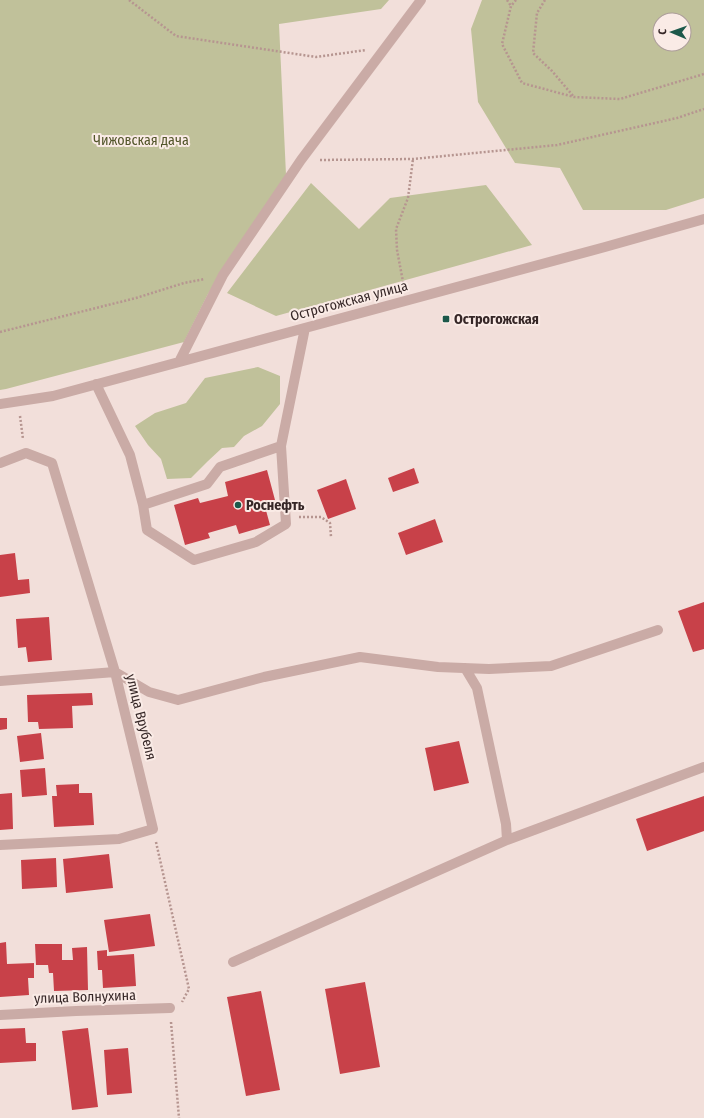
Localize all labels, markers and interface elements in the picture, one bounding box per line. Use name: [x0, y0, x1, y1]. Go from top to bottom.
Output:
north arrow: [652, 12, 692, 52]
text: С: [656, 28, 669, 35]
park label: Чижовская дача: [93, 132, 189, 149]
street label: Острогожская улица: [288, 277, 410, 325]
place label: Острогожская: [454, 311, 539, 328]
marker: Острогожская: [441, 314, 451, 324]
place label: Роснефть: [246, 497, 305, 514]
marker: Роснефть: [233, 500, 243, 510]
street label: улица Врубеля: [122, 672, 160, 762]
street label: улица Волнухина: [34, 987, 136, 1007]

